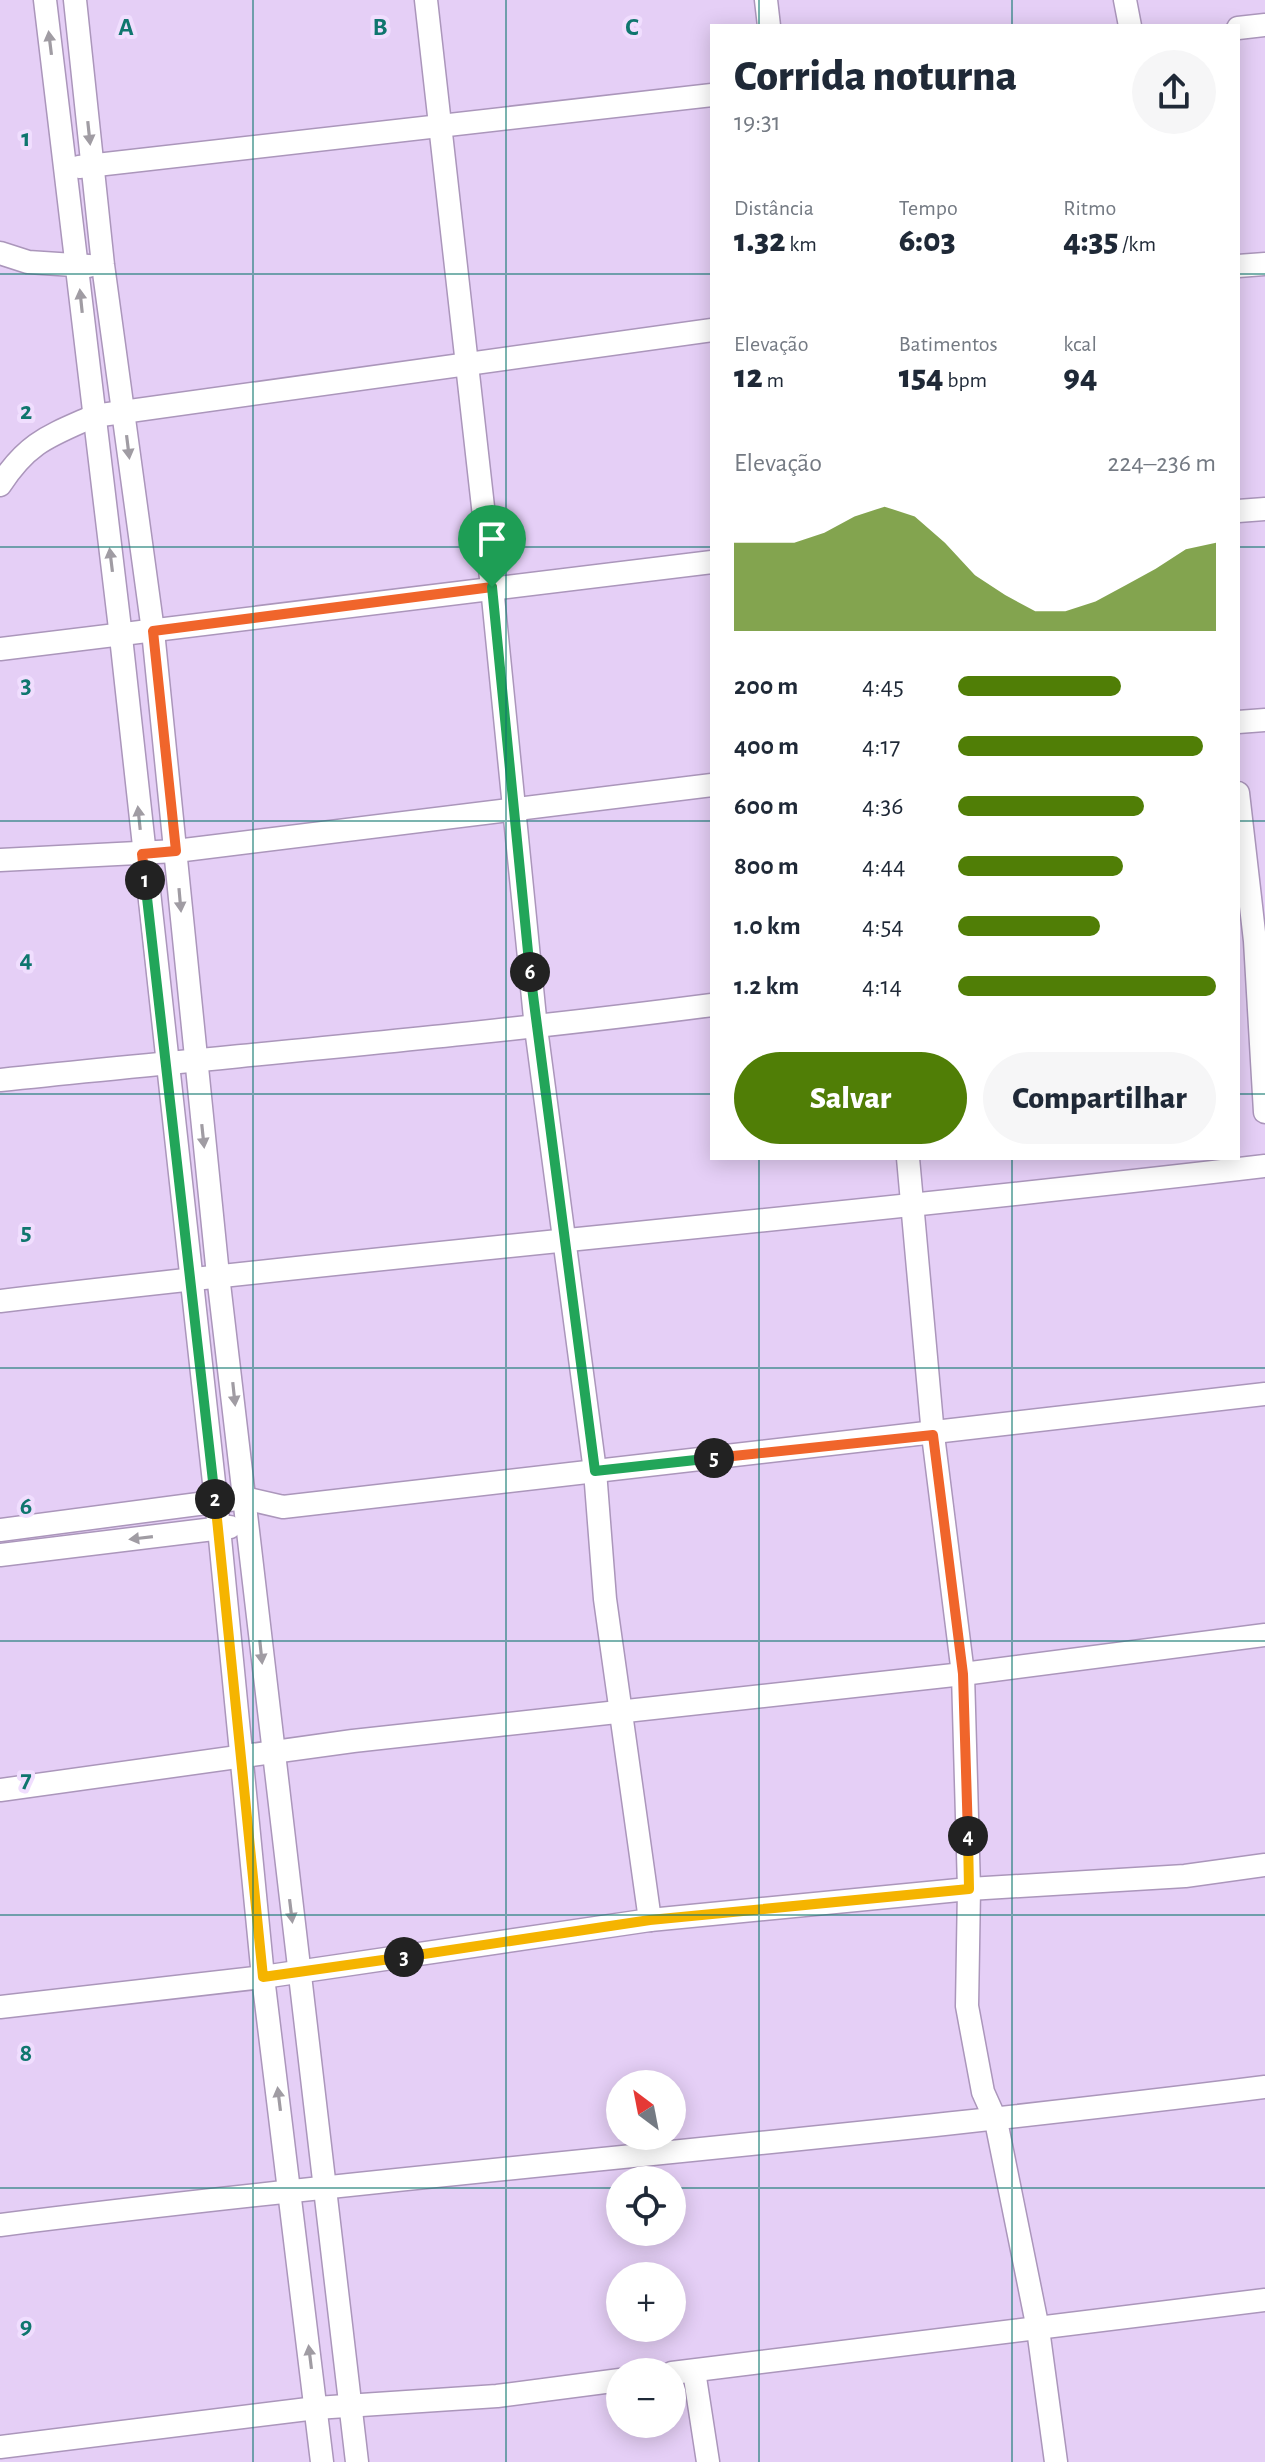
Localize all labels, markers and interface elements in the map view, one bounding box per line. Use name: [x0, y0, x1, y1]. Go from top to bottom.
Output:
text: A: [118, 14, 134, 40]
text: B: [372, 14, 388, 40]
text: C: [625, 14, 639, 40]
one-way arrow: [43, 30, 56, 55]
button: share: [1132, 50, 1216, 134]
text: Corrida noturna: [734, 55, 1017, 99]
text: 19:31: [734, 109, 781, 135]
one-way arrow: [83, 121, 96, 146]
text: 1: [21, 125, 31, 151]
text: Distância: [734, 197, 814, 219]
text: Tempo: [899, 197, 958, 219]
text: Ritmo: [1063, 197, 1116, 219]
text: 1.32: [734, 224, 786, 258]
text: 6:03: [899, 224, 956, 258]
text: 4:35: [1063, 224, 1118, 258]
text: km: [786, 233, 817, 255]
text: /km: [1118, 233, 1156, 255]
one-way arrow: [75, 289, 88, 314]
text: Elevação: [734, 333, 808, 355]
text: Batimentos: [899, 333, 998, 355]
text: kcal: [1063, 333, 1097, 355]
text: 12: [734, 360, 763, 394]
text: 154: [899, 360, 944, 394]
text: 94: [1063, 360, 1097, 394]
text: m: [763, 369, 784, 391]
text: bpm: [944, 369, 987, 391]
text: 2: [20, 398, 32, 424]
one-way arrow: [122, 435, 135, 460]
text: Elevação: [734, 450, 822, 476]
text: 224–236 m: [1108, 450, 1216, 476]
pin: [458, 505, 526, 587]
icon: arrive: [470, 517, 514, 561]
one-way arrow: [105, 547, 118, 572]
text: 3: [20, 672, 32, 698]
text: 200 m: [734, 673, 798, 699]
text: 4:45: [862, 673, 904, 699]
text: 400 m: [734, 733, 799, 759]
text: 4:17: [862, 733, 900, 759]
text: 600 m: [734, 793, 799, 819]
text: 4:36: [862, 793, 903, 819]
one-way arrow: [132, 805, 145, 830]
text: 800 m: [734, 853, 799, 879]
text: 4:44: [862, 853, 905, 879]
pin: 1: [125, 860, 165, 900]
text: 1: [141, 869, 149, 891]
one-way arrow: [174, 888, 187, 913]
text: 1.0 km: [734, 913, 801, 939]
text: 4:54: [862, 913, 904, 939]
text: 4: [19, 946, 33, 972]
pin: 6: [510, 952, 550, 992]
text: 6: [525, 961, 535, 983]
text: 1.2 km: [734, 973, 799, 999]
text: 4:14: [862, 973, 902, 999]
button: Salvar: [734, 1052, 967, 1144]
button: Compartilhar: [983, 1052, 1216, 1144]
one-way arrow: [197, 1124, 210, 1149]
text: 5: [20, 1219, 32, 1245]
one-way arrow: [228, 1382, 241, 1407]
pin: 5: [694, 1438, 734, 1478]
text: 5: [709, 1447, 719, 1469]
pin: 2: [195, 1479, 235, 1519]
text: 2: [210, 1488, 220, 1510]
text: 6: [20, 1493, 32, 1519]
one-way arrow: [128, 1532, 153, 1545]
one-way arrow: [255, 1640, 268, 1665]
text: 7: [20, 1766, 32, 1792]
pin: 4: [948, 1816, 988, 1856]
text: 4: [962, 1825, 974, 1847]
one-way arrow: [285, 1899, 298, 1924]
pin: 3: [384, 1937, 424, 1977]
text: 3: [399, 1946, 409, 1968]
text: 8: [20, 2040, 32, 2066]
north arrow: [606, 2070, 686, 2150]
map controls: [606, 2070, 686, 2438]
one-way arrow: [272, 2086, 285, 2111]
button: locate: [606, 2166, 686, 2246]
button: +: [606, 2262, 686, 2342]
text: 9: [20, 2313, 32, 2339]
one-way arrow: [304, 2344, 317, 2369]
button: −: [606, 2358, 686, 2438]

